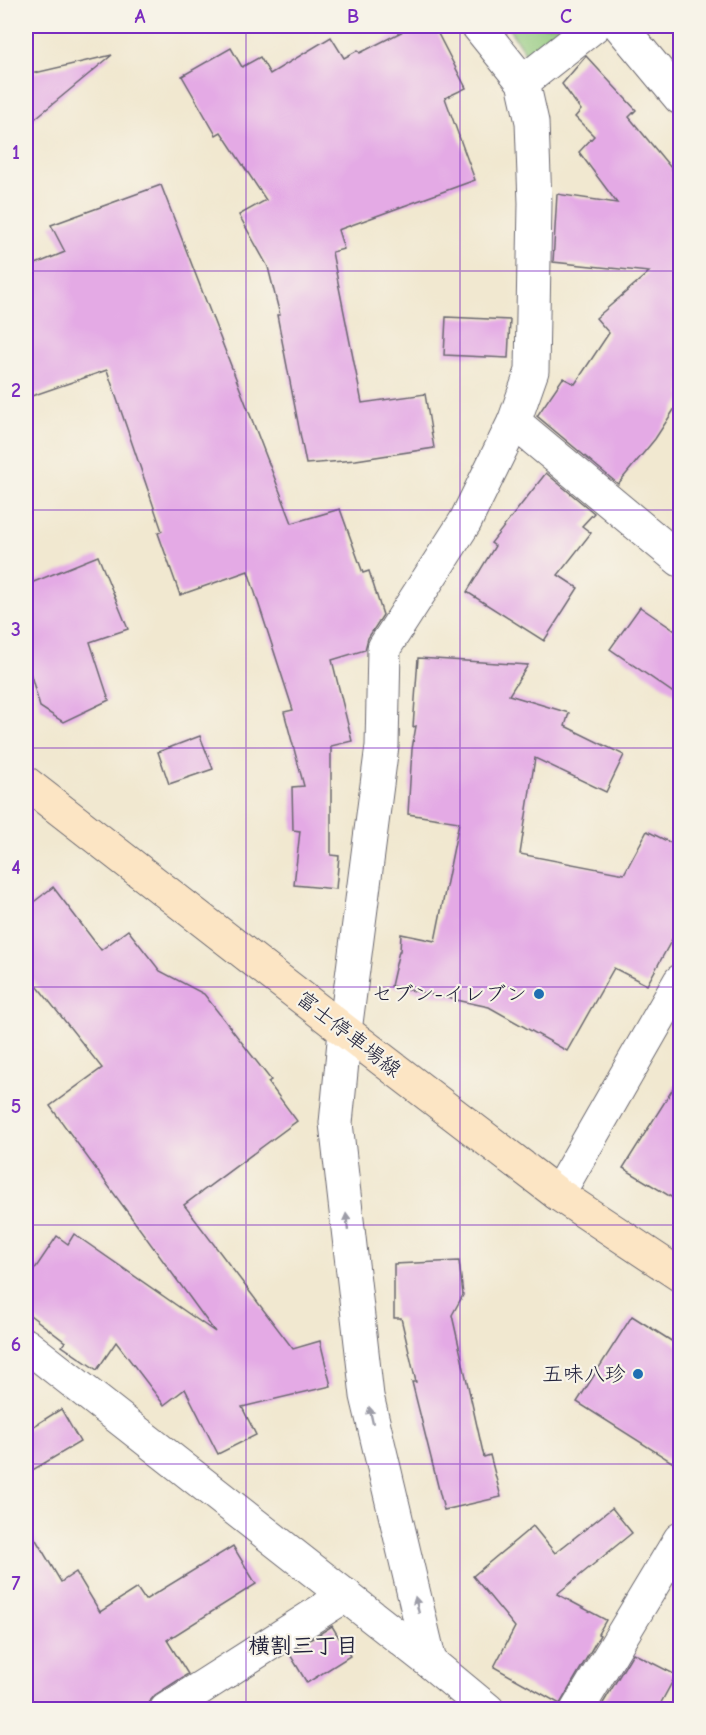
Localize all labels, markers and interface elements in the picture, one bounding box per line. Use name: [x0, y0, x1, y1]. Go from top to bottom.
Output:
text: A: [134, 5, 146, 28]
text: B: [347, 5, 359, 28]
text: C: [560, 5, 572, 28]
text: 1: [12, 141, 20, 164]
text: 2: [11, 379, 21, 402]
text: 3: [11, 618, 21, 641]
text: 4: [11, 856, 21, 879]
place label: セブン-イレブン: [372, 982, 527, 1006]
street label: 富士停車場線: [292, 986, 406, 1082]
marker: セブン-イレブン: [532, 987, 546, 1001]
text: 5: [11, 1095, 21, 1118]
one-way arrow: [343, 1212, 352, 1231]
text: 6: [11, 1333, 21, 1356]
place label: 五味八珍: [542, 1362, 626, 1386]
marker: 五味八珍: [631, 1367, 645, 1381]
one-way arrow: [366, 1406, 376, 1424]
text: 7: [12, 1572, 21, 1595]
one-way arrow: [411, 1595, 421, 1614]
district label: 横割三丁目: [248, 1633, 358, 1659]

